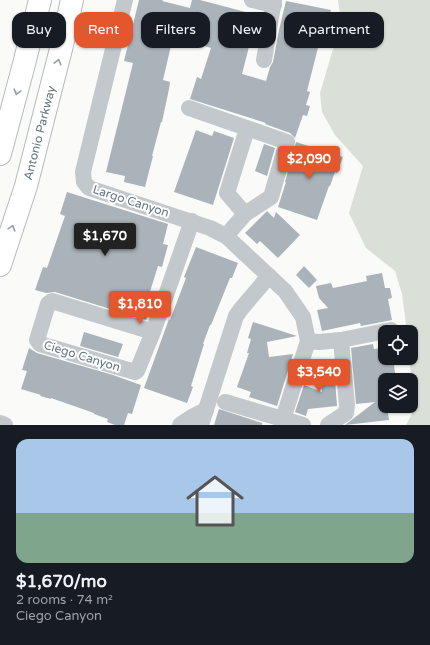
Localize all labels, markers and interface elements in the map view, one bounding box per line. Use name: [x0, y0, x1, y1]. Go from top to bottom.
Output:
chip: Buy: [12, 12, 66, 48]
chip: Rent: [74, 12, 133, 48]
chip: Filters: [141, 12, 210, 48]
chip: New: [218, 12, 276, 48]
chip: Apartment: [284, 12, 384, 48]
one-way arrow: [53, 59, 61, 65]
street label: Antonio Parkway: [21, 84, 58, 182]
one-way arrow: [13, 88, 22, 95]
pin: $2,090: [276, 146, 342, 180]
text: $2,090: [287, 151, 331, 167]
street label: Largo Canyon: [91, 182, 171, 220]
pin: $1,670: [72, 223, 138, 257]
one-way arrow: [7, 224, 16, 231]
text: $1,670: [83, 228, 127, 244]
pin: $1,810: [107, 291, 173, 325]
text: $1,810: [118, 296, 162, 312]
map controls: [378, 325, 418, 413]
button: locate: [378, 325, 418, 365]
street label: Ciego Canyon: [42, 338, 122, 374]
pin: $3,540: [286, 359, 352, 393]
text: $3,540: [297, 364, 341, 380]
button: layers: [378, 373, 418, 413]
icon: home: [179, 465, 251, 537]
text: $1,670/mo: [16, 571, 107, 592]
text: 2 rooms · 74 m²: [16, 592, 113, 608]
text: Ciego Canyon: [16, 608, 102, 624]

